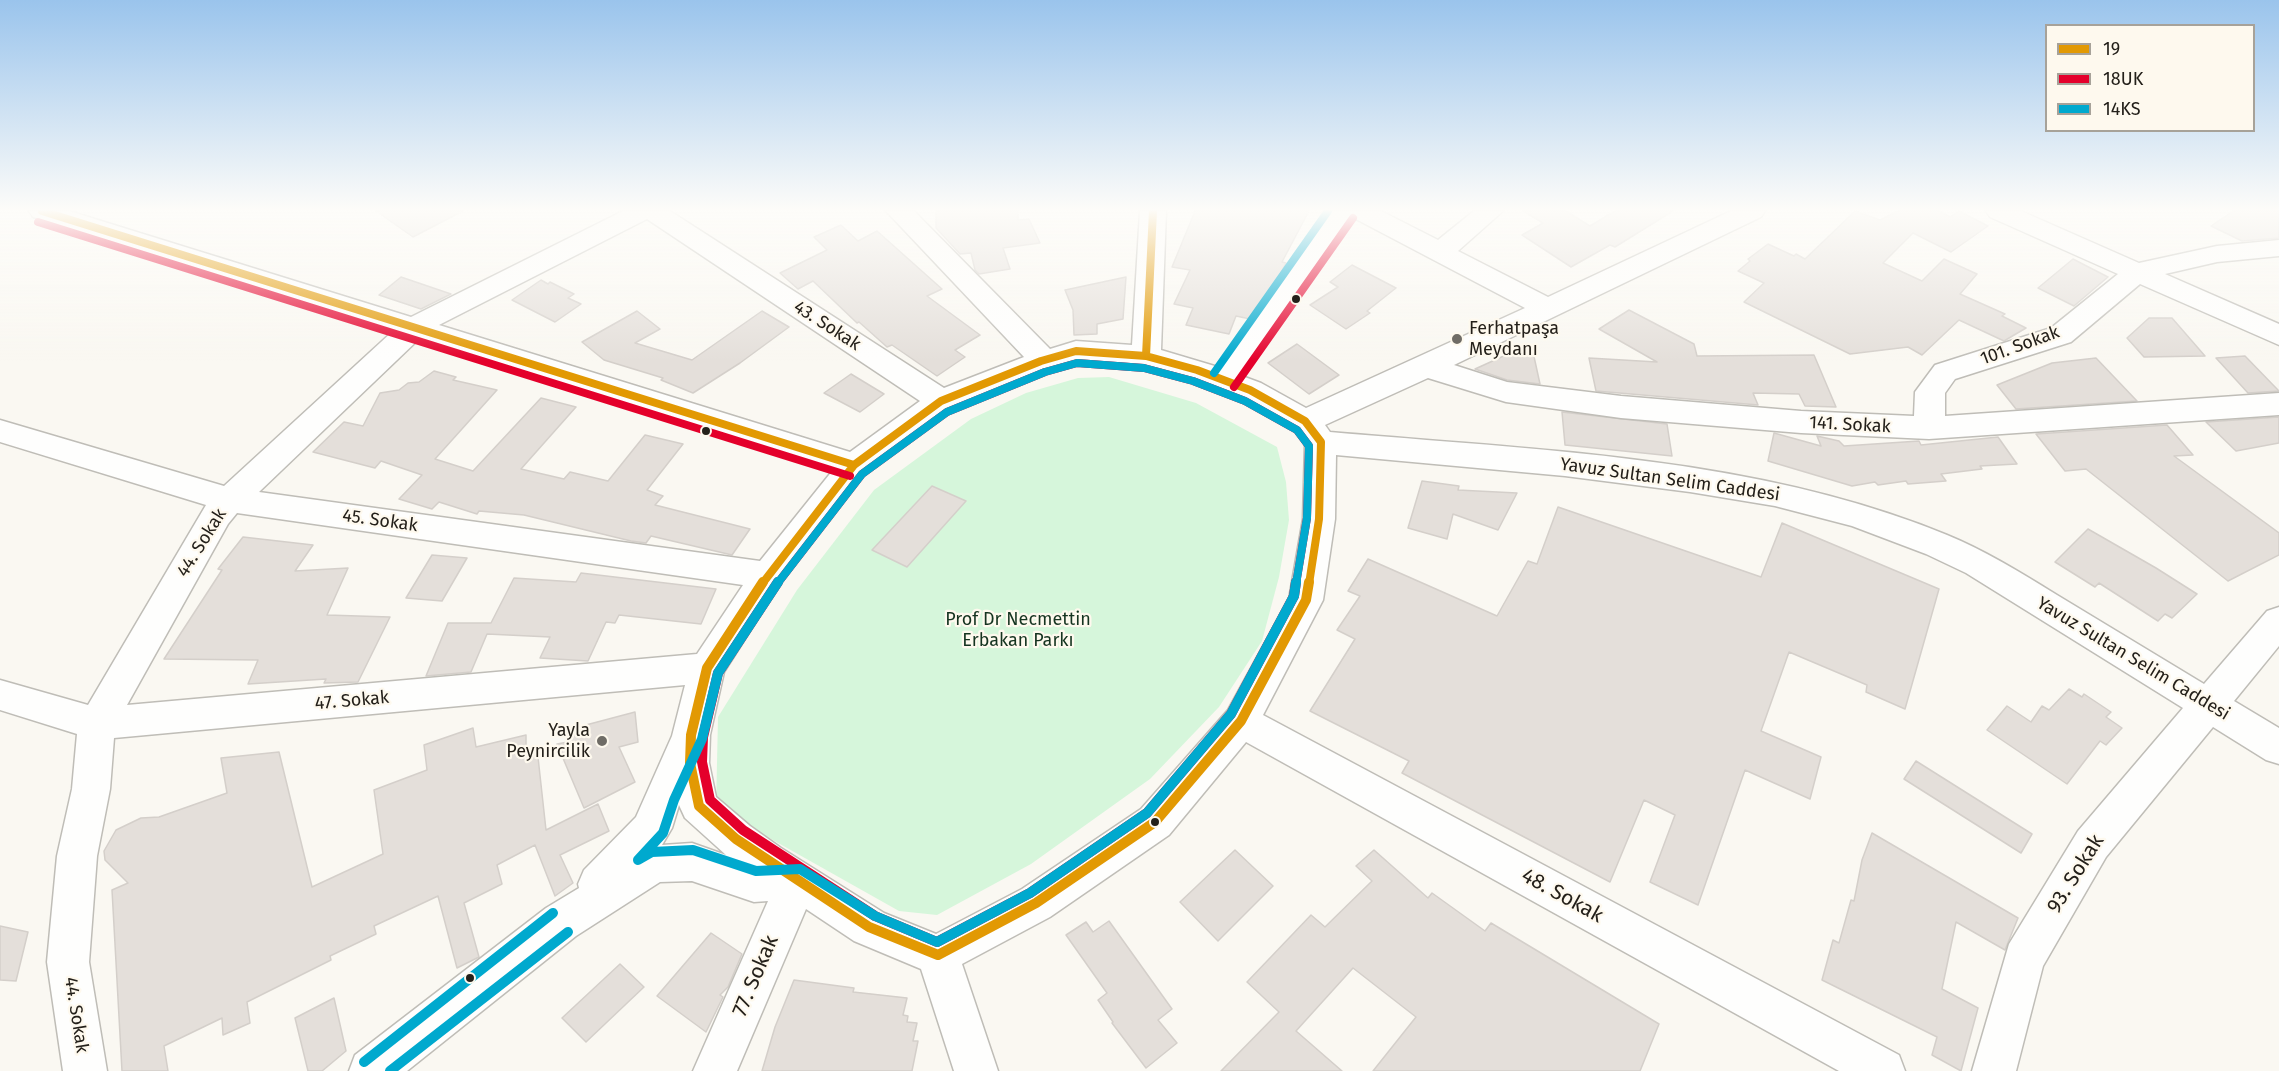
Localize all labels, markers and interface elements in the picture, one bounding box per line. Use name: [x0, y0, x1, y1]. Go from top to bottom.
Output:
legend: [2045, 24, 2255, 132]
text: 19: [2103, 38, 2120, 60]
text: 18UK: [2103, 68, 2143, 90]
text: 14KS: [2103, 98, 2141, 120]
unlabelled marker: [1290, 293, 1302, 305]
street label: 43. Sokak: [789, 296, 865, 356]
place label: Ferhatpaşa Meydanı: [1469, 318, 1559, 360]
street label: 101. Sokak: [1978, 322, 2062, 370]
marker: Ferhatpaşa Meydanı: [1450, 332, 1464, 346]
street label: 141. Sokak: [1809, 412, 1891, 438]
unlabelled marker: [700, 425, 712, 437]
street label: Yavuz Sultan Selim Caddesi: [1559, 454, 1781, 506]
street label: 44. Sokak: [173, 505, 231, 581]
street label: 45. Sokak: [341, 505, 419, 537]
street label: Yavuz Sultan Selim Caddesi: [2032, 593, 2234, 725]
park label: Prof Dr Necmettin Erbakan Parkı: [945, 609, 1091, 652]
street label: 47. Sokak: [314, 687, 390, 715]
place label: Yayla Peynircilik: [506, 720, 590, 762]
marker: Yayla Peynircilik: [595, 734, 609, 748]
unlabelled marker: [1149, 816, 1161, 828]
street label: 93. Sokak: [2042, 830, 2110, 918]
street label: 48. Sokak: [1517, 863, 1607, 929]
street label: 77. Sokak: [728, 932, 784, 1020]
unlabelled marker: [464, 972, 476, 984]
street label: 44. Sokak: [59, 976, 93, 1054]

